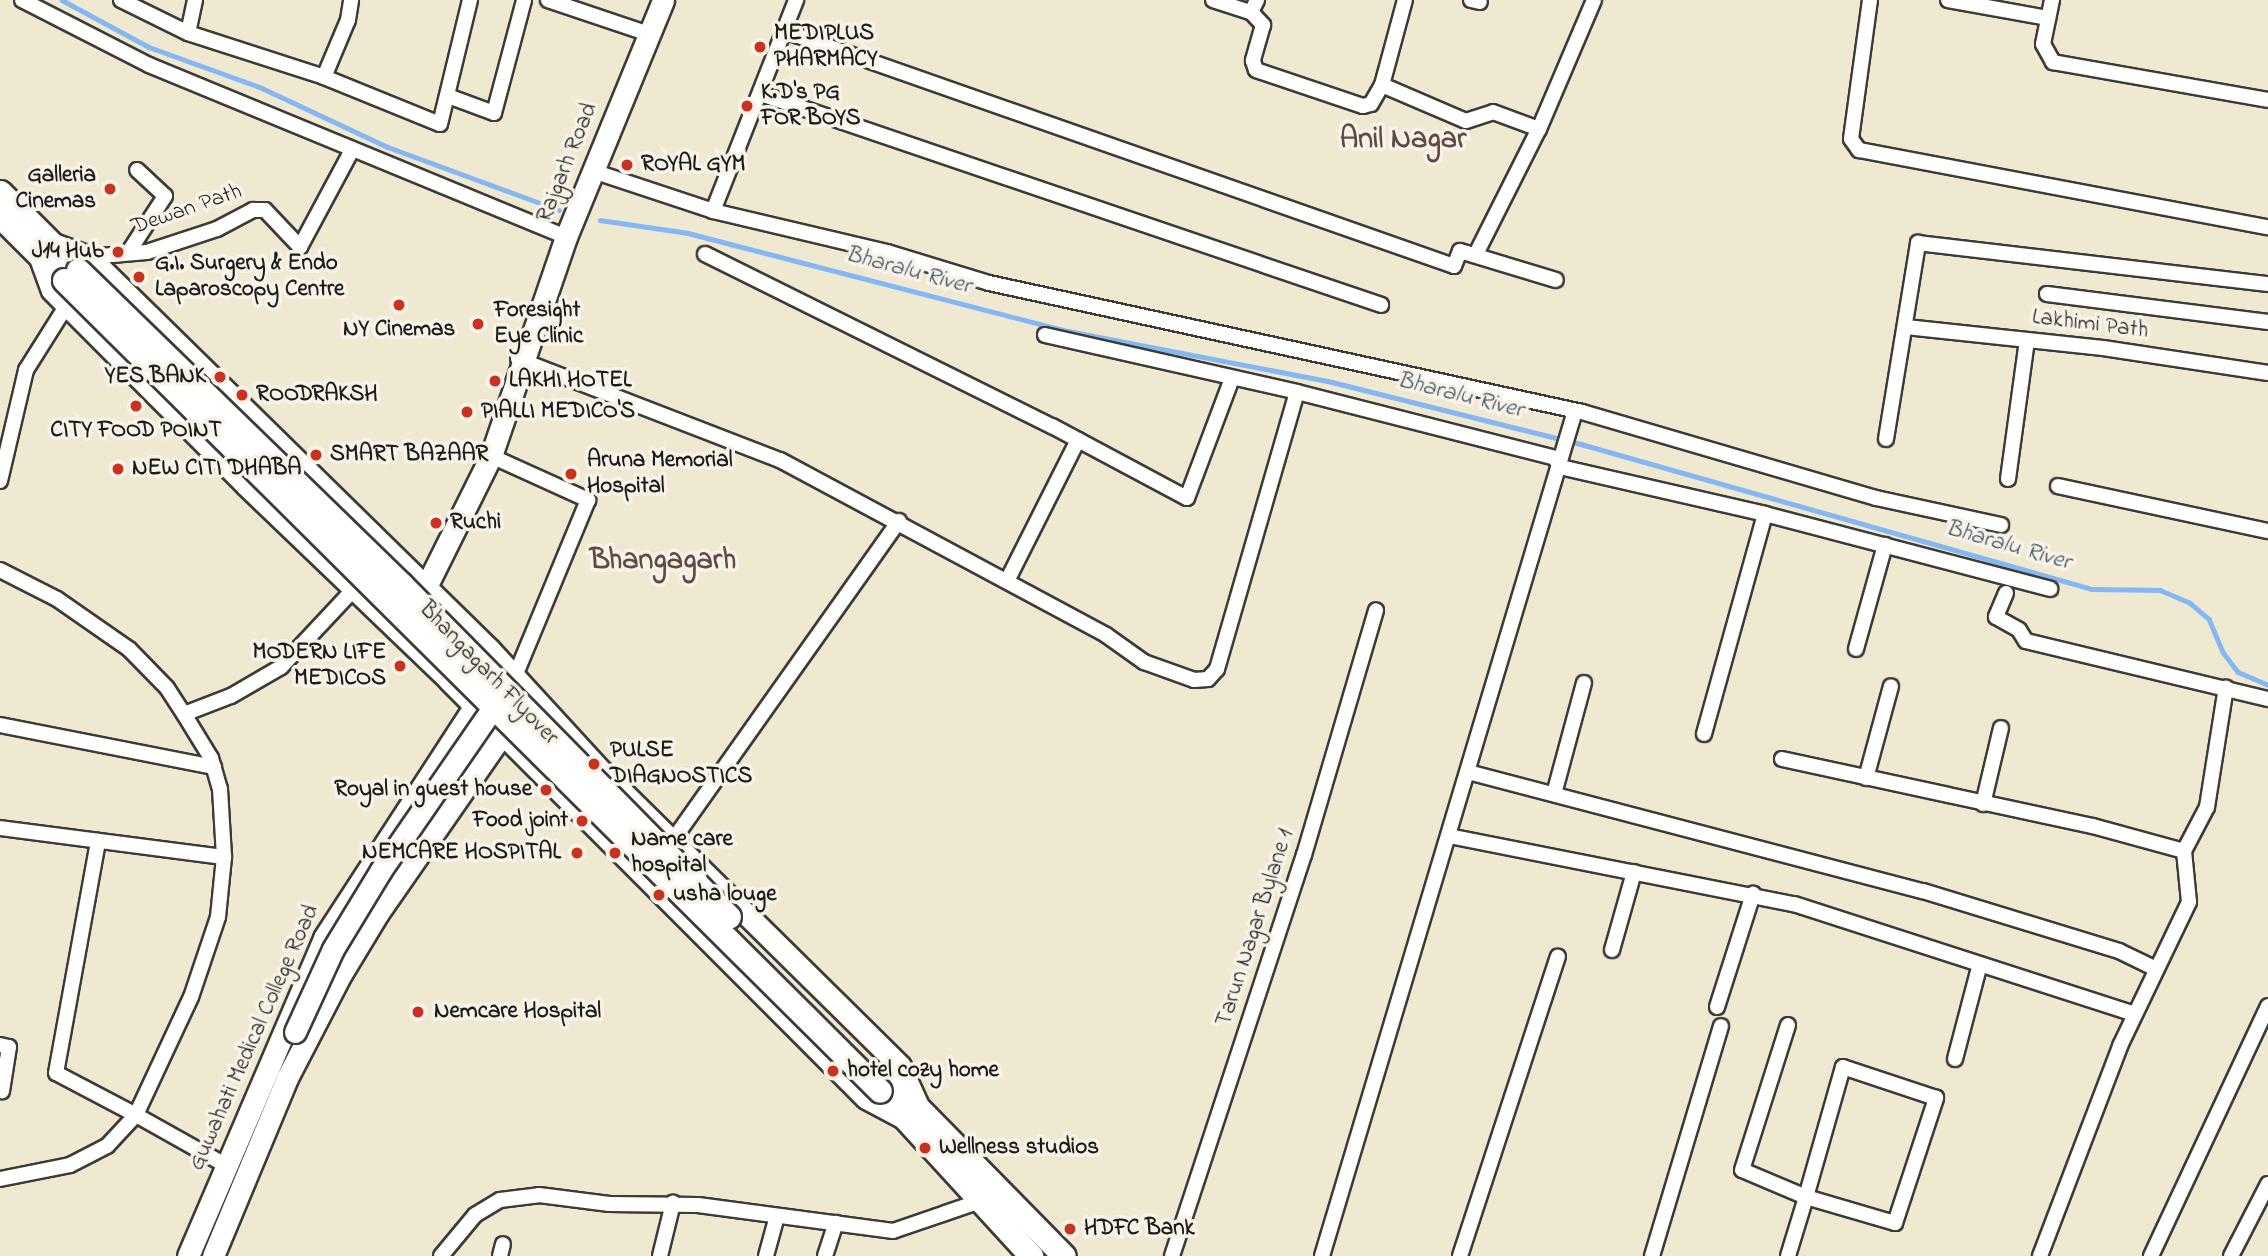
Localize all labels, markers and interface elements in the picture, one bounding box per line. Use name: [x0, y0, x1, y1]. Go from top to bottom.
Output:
place label: MEDIPLUS PHARMACY: [774, 20, 877, 74]
marker: MEDIPLUS PHARMACY: [752, 39, 768, 55]
place label: K.D's PG FOR BOYS: [761, 79, 861, 133]
marker: K.D's PG FOR BOYS: [739, 98, 755, 114]
street label: Rajgarh Road: [532, 99, 604, 227]
district label: Anil Nagar: [1340, 122, 1466, 158]
place label: ROYAL GYM: [641, 151, 745, 179]
marker: ROYAL GYM: [619, 157, 635, 173]
place label: Galleria Cinemas: [16, 162, 96, 216]
street label: Dewan Path: [128, 178, 246, 242]
marker: Galleria Cinemas: [102, 181, 118, 197]
place label: J14 Hub: [32, 238, 104, 266]
water label: Bharalu River: [842, 240, 974, 302]
marker: J14 Hub: [110, 244, 126, 260]
place label: G.I. Surgery & Endo Laparoscopy Centre: [155, 250, 344, 304]
marker: G.I. Surgery & Endo Laparoscopy Centre: [129, 267, 149, 287]
marker: NY Cinemas: [391, 297, 407, 313]
place label: Foresight Eye Clinic: [494, 297, 583, 351]
street label: Lakhimi Path: [2030, 304, 2150, 346]
marker: Foresight Eye Clinic: [468, 314, 488, 334]
place label: NY Cinemas: [343, 316, 455, 344]
place label: YES BANK: [105, 363, 206, 391]
water label: Bharalu River: [1394, 366, 1526, 426]
place label: LAKHI HOTEL: [509, 367, 631, 395]
marker: YES BANK: [212, 369, 228, 385]
marker: LAKHI HOTEL: [487, 373, 503, 389]
place label: ROODRAKSH: [256, 381, 378, 409]
marker: ROODRAKSH: [234, 387, 250, 403]
marker: CITY FOOD POINT: [128, 398, 144, 414]
place label: PIALLI MEDICO'S: [481, 398, 635, 426]
marker: PIALLI MEDICO'S: [459, 404, 475, 420]
place label: CITY FOOD POINT: [50, 417, 222, 445]
place label: SMART BAZAAR: [330, 441, 488, 469]
marker: SMART BAZAAR: [308, 447, 324, 463]
place label: Aruna Memorial Hospital: [587, 447, 733, 501]
place label: NEW CITI DHABA: [132, 455, 301, 483]
marker: NEW CITI DHABA: [110, 461, 126, 477]
marker: Aruna Memorial Hospital: [561, 464, 581, 484]
place label: Ruchi: [450, 509, 501, 537]
water label: Bharalu River: [1942, 514, 2074, 578]
marker: Ruchi: [428, 515, 444, 531]
district label: Bhangagarh: [590, 543, 736, 579]
street label: Bhangagarh Flyover: [412, 596, 564, 752]
place label: MODERN LIFE MEDICOS: [253, 639, 386, 693]
marker: MODERN LIFE MEDICOS: [392, 658, 408, 674]
place label: PULSE DIAGNOSTICS: [610, 737, 752, 791]
marker: PULSE DIAGNOSTICS: [584, 754, 604, 774]
place label: Royal in guest house: [334, 776, 532, 804]
marker: Royal in guest house: [538, 782, 554, 798]
place label: Food joint: [473, 807, 568, 835]
marker: Food joint: [574, 813, 590, 829]
place label: Name care hospital: [631, 826, 733, 880]
street label: Tarun Nagar Bylane 1: [1211, 826, 1301, 1030]
place label: NEMCARE HOSPITAL: [362, 839, 561, 867]
marker: NEMCARE HOSPITAL: [567, 843, 587, 863]
marker: Name care hospital: [605, 843, 625, 863]
place label: usha louge: [673, 881, 776, 909]
marker: usha louge: [651, 887, 667, 903]
street label: Guwahati Medical College Road: [184, 901, 326, 1175]
place label: Nemcare Hospital: [434, 998, 601, 1026]
marker: Nemcare Hospital: [408, 1002, 428, 1022]
place label: hotel cozy home: [847, 1057, 999, 1085]
marker: hotel cozy home: [825, 1063, 841, 1079]
place label: Wellness studios: [939, 1134, 1099, 1162]
marker: Wellness studios: [917, 1140, 933, 1156]
place label: HDFC Bank: [1084, 1215, 1195, 1243]
marker: HDFC Bank: [1062, 1221, 1078, 1237]

